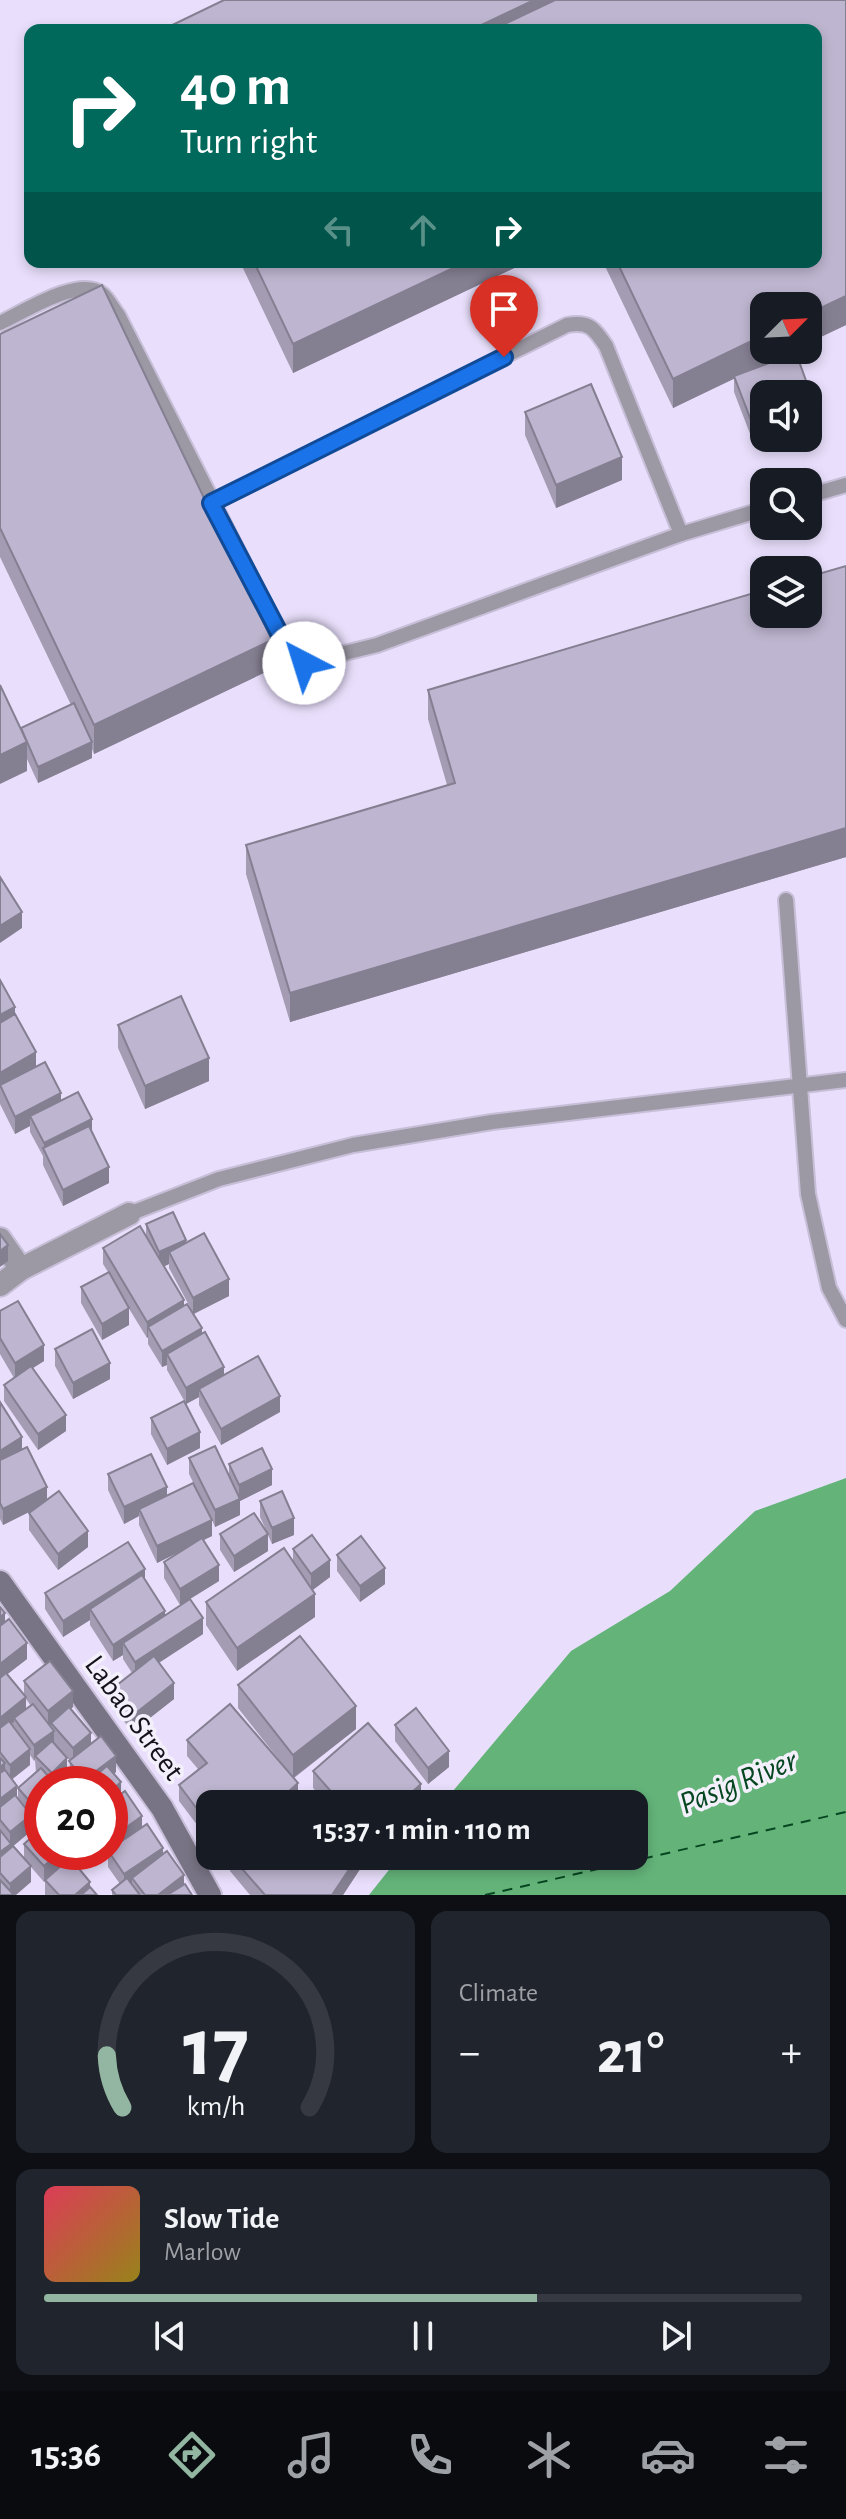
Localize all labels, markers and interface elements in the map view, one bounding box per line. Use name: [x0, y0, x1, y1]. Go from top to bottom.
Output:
icon: right: [48, 56, 152, 160]
text: 40 m: [180, 59, 291, 115]
text: Turn right: [180, 124, 317, 160]
icon: left: [317, 208, 361, 252]
icon: ahead: [401, 208, 445, 252]
icon: right: [485, 208, 529, 252]
pin: [470, 275, 538, 357]
icon: arrive: [482, 287, 526, 331]
north arrow: [750, 292, 822, 364]
map controls: [750, 292, 822, 628]
button: sound: [750, 380, 822, 452]
button: search: [750, 468, 822, 540]
button: layers: [750, 556, 822, 628]
position arrow: [262, 621, 346, 705]
street label: Labao Street: [79, 1650, 189, 1786]
water label: Pasig River: [675, 1743, 803, 1820]
speed limit sign: 20: [24, 1766, 128, 1870]
text: 15:37 · 1 min · 110 m: [313, 1815, 531, 1845]
text: Climate: [459, 1980, 538, 2006]
text: 17: [183, 2007, 248, 2091]
text: 21°: [597, 2024, 664, 2084]
text: −: [459, 2031, 480, 2075]
text: +: [781, 2031, 802, 2075]
text: km/h: [186, 2092, 245, 2121]
text: Slow Tide: [164, 2204, 279, 2234]
text: Marlow: [164, 2239, 241, 2265]
icon: previous: [148, 2314, 192, 2358]
icon: pause: [401, 2314, 445, 2358]
icon: next: [654, 2314, 698, 2358]
icon: directions: [164, 2427, 220, 2483]
icon: music: [283, 2427, 339, 2483]
icon: phone: [402, 2427, 458, 2483]
icon: climate: [521, 2427, 577, 2483]
icon: car: [640, 2427, 696, 2483]
icon: filters: [758, 2427, 814, 2483]
text: 15:36: [31, 2437, 101, 2473]

